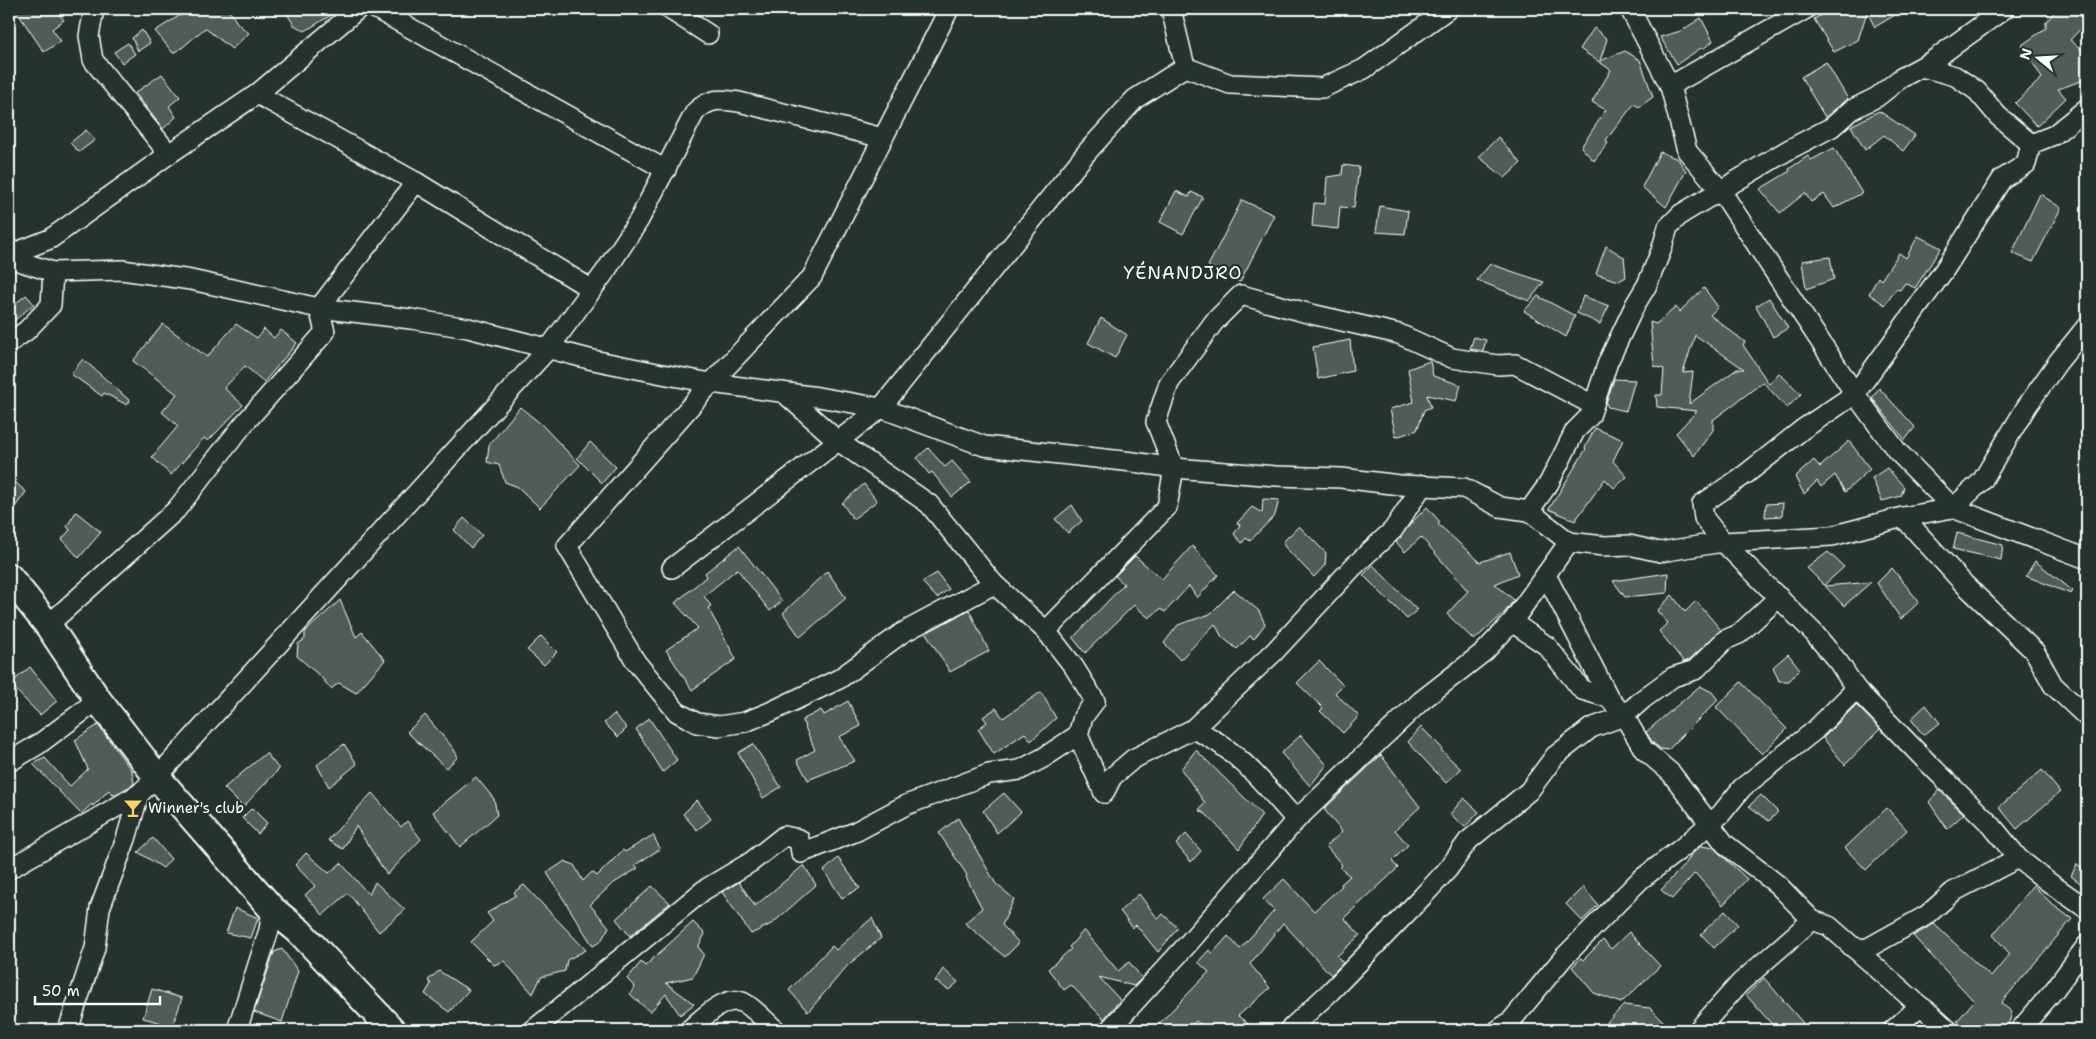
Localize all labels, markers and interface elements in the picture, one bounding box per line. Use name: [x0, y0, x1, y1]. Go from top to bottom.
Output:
north arrow: [2014, 32, 2064, 82]
text: N: [2015, 46, 2036, 62]
district label: YÉNANDJRO: [1124, 261, 1242, 285]
bar icon: Winner's club: [122, 797, 144, 819]
place label: Winner's club: [148, 798, 244, 818]
scale bar: [35, 974, 160, 1006]
text: 50 m: [42, 981, 80, 1001]

